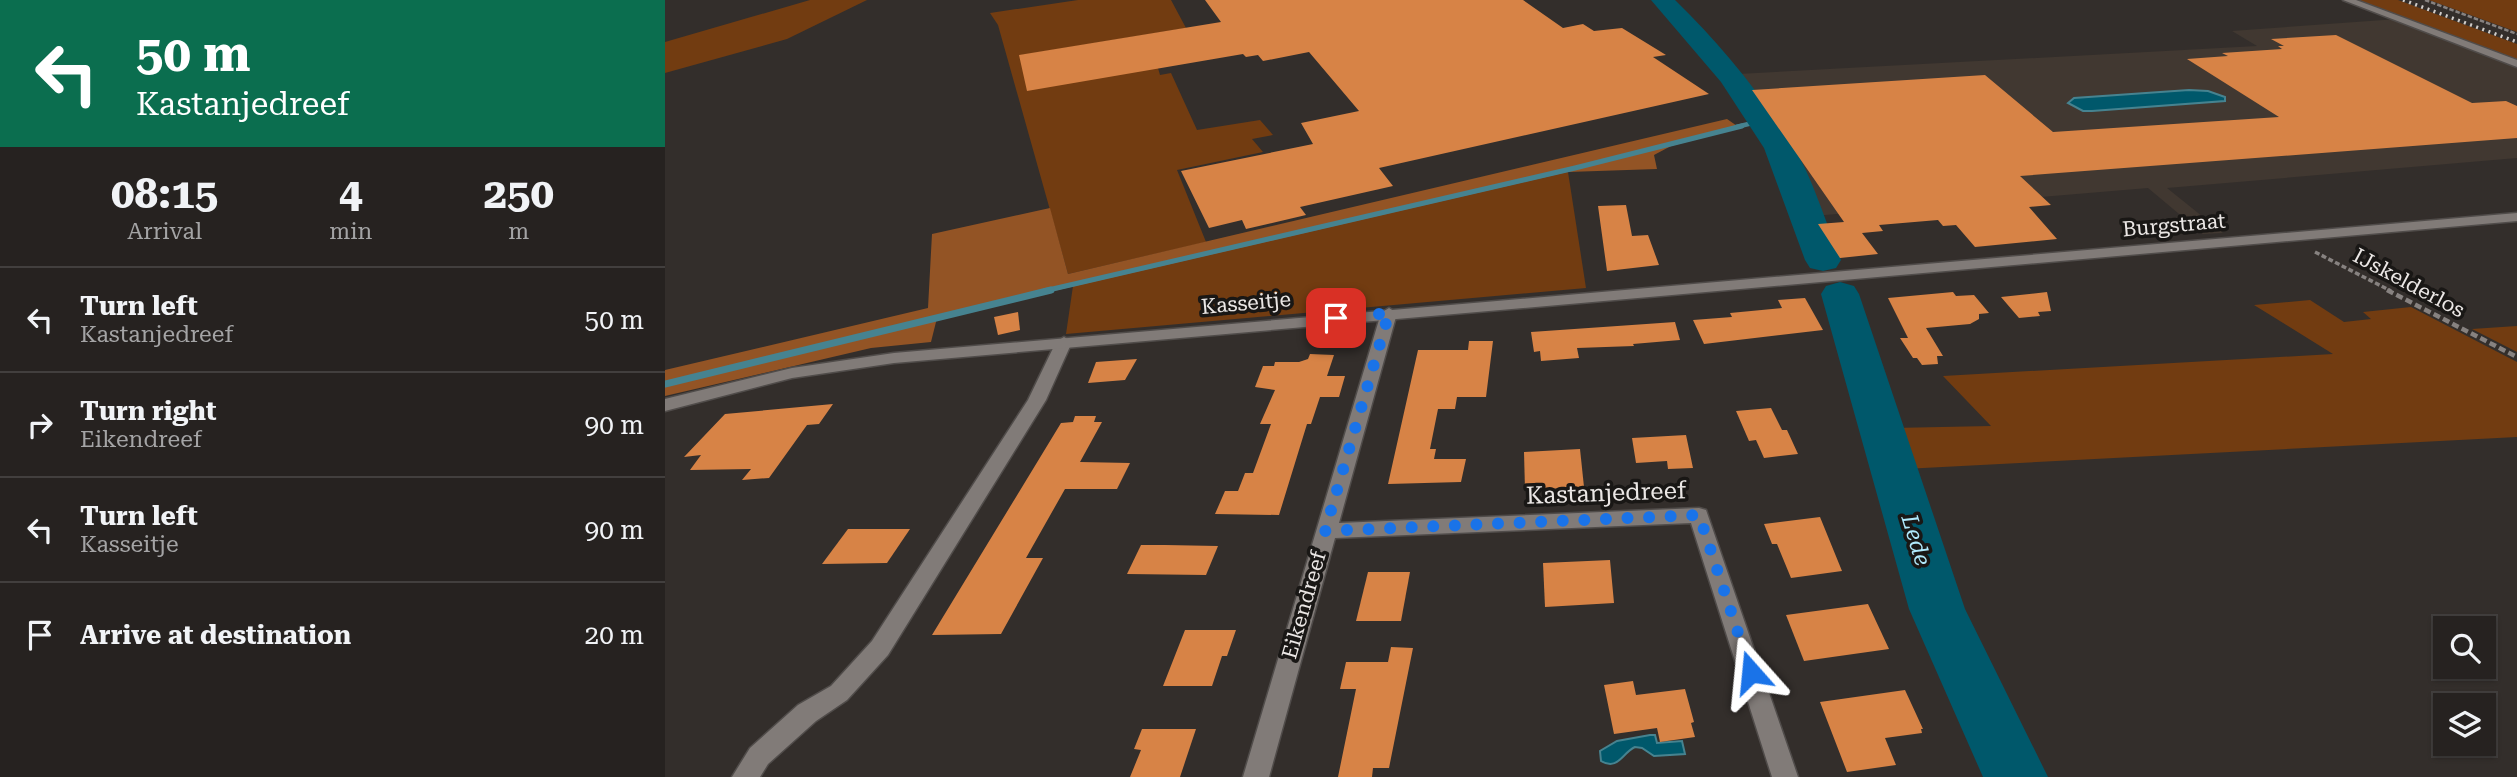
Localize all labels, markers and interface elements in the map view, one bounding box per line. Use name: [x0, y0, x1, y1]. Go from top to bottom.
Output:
text: 50 m: [136, 26, 251, 83]
icon: left: [21, 28, 112, 119]
text: Kastanjedreef: [136, 85, 349, 123]
text: 08:15: [111, 169, 218, 218]
text: 4: [339, 169, 363, 218]
text: 250: [483, 169, 554, 218]
street label: Burgstraat: [2121, 209, 2227, 241]
text: Arrival: [127, 218, 202, 245]
text: min: [329, 218, 372, 245]
text: m: [508, 218, 529, 245]
street label: IJskelderlos: [2349, 244, 2469, 322]
street label: Kasseitje: [1200, 287, 1292, 319]
pin: [1306, 288, 1366, 348]
text: Turn left: [80, 291, 198, 321]
icon: arrive: [1317, 299, 1355, 337]
icon: left: [21, 301, 59, 339]
text: 50 m: [585, 305, 644, 335]
text: Kastanjedreef: [80, 321, 233, 348]
text: Turn right: [80, 396, 216, 426]
icon: right: [21, 406, 59, 444]
text: 90 m: [585, 410, 644, 440]
text: Eikendreef: [80, 426, 202, 453]
street label: Kastanjedreef: [1526, 476, 1687, 510]
text: Turn left: [80, 501, 198, 531]
water label: Lede: [1895, 510, 1937, 569]
icon: left: [21, 511, 59, 549]
text: 90 m: [585, 515, 644, 545]
text: Kasseitje: [80, 531, 179, 558]
street label: Eikendreef: [1277, 548, 1331, 662]
icon: arrive: [21, 616, 59, 654]
map controls: [2433, 616, 2496, 756]
button: search: [2433, 616, 2496, 679]
text: Arrive at destination: [80, 620, 351, 650]
text: 20 m: [585, 620, 644, 650]
position arrow: [1714, 635, 1788, 709]
button: layers: [2433, 693, 2496, 756]

